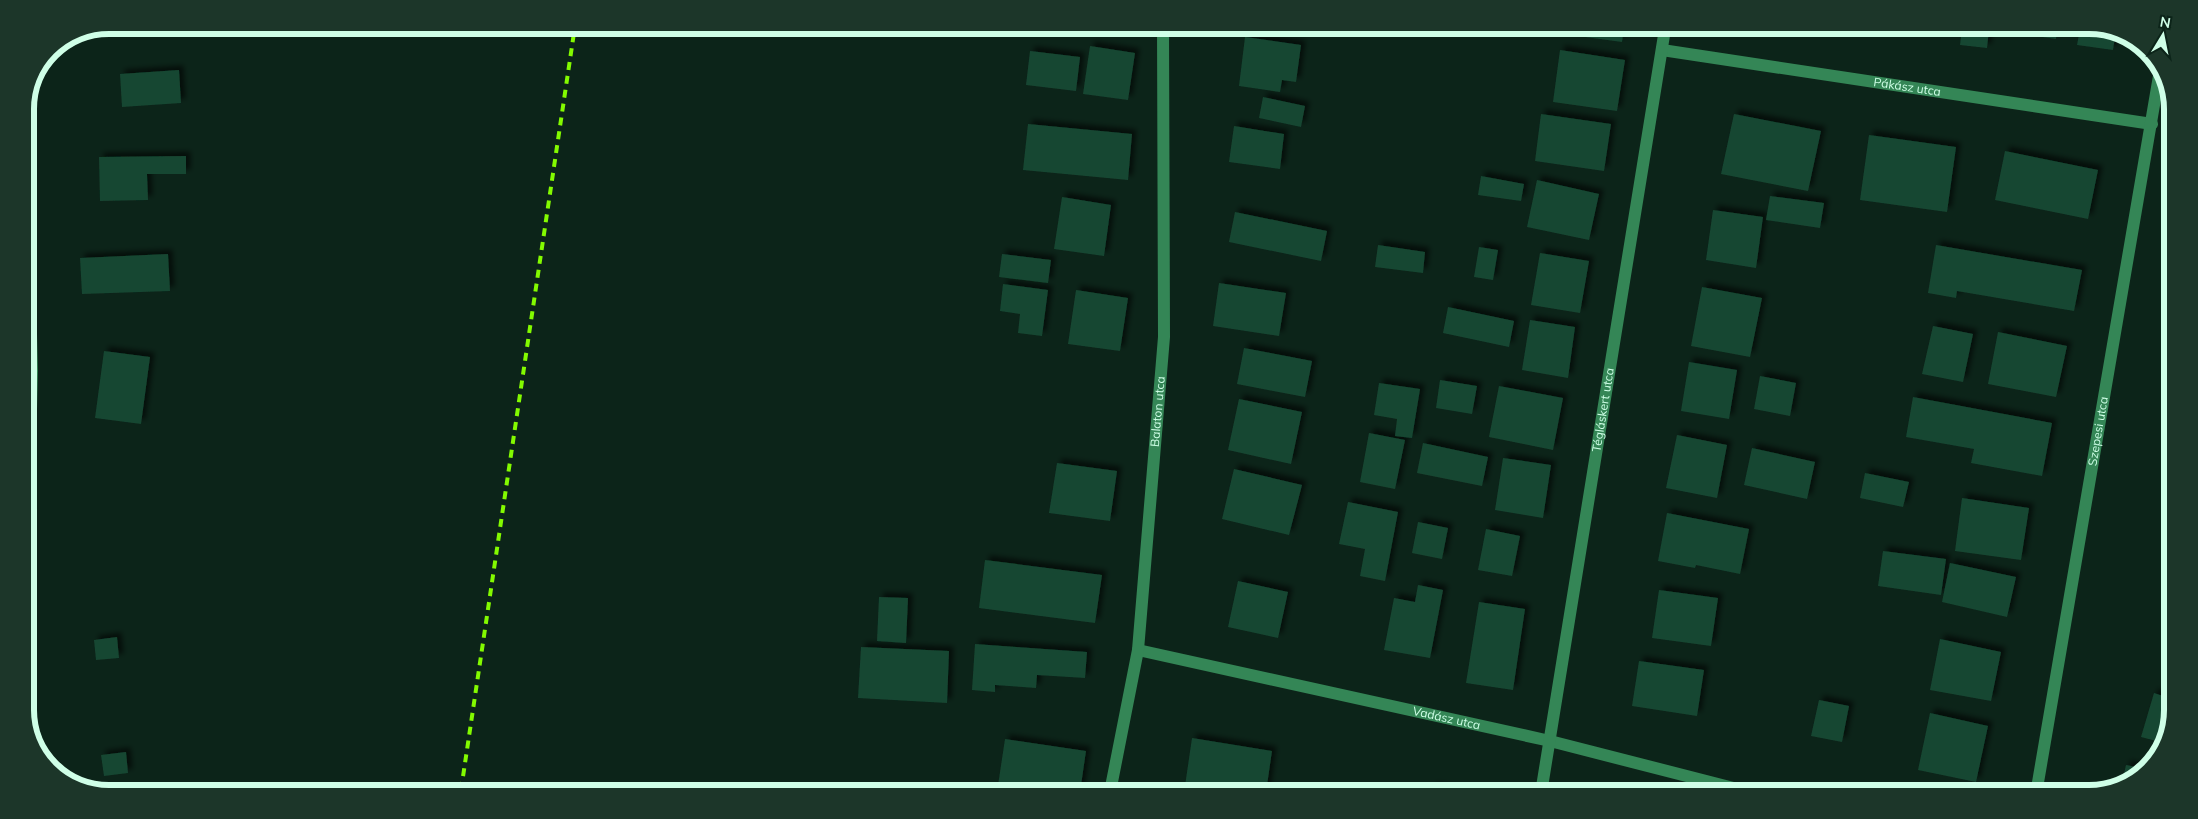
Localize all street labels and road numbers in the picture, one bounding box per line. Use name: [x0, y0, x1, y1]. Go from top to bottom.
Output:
street label: Pákász utca: [1873, 74, 1942, 99]
street label: Tégláskert utca: [1588, 367, 1617, 453]
street label: Balaton utca: [1147, 376, 1168, 447]
street label: Szepesi utca: [2084, 395, 2111, 467]
street label: Vadász utca: [1411, 703, 1482, 732]

